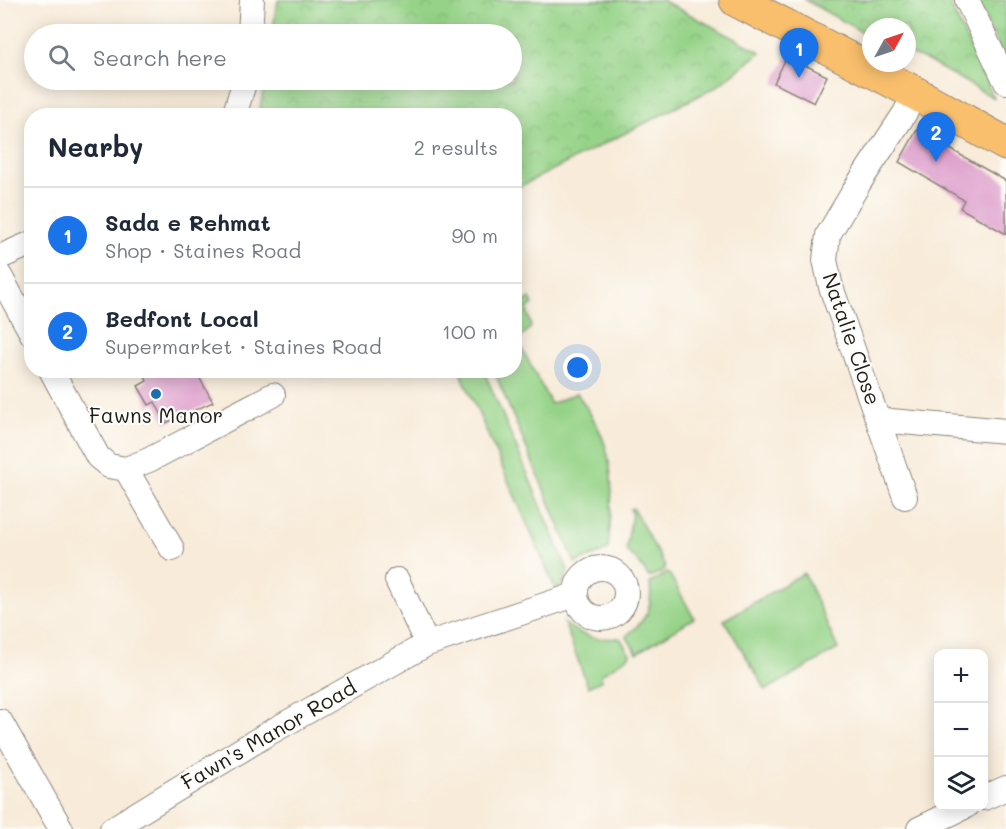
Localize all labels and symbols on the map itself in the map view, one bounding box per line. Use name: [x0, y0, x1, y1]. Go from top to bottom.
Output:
north arrow: [862, 18, 916, 72]
pin: 1: [780, 28, 818, 78]
pin: 2: [916, 112, 956, 162]
street label: Natalie Close: [817, 269, 888, 408]
your location: [563, 353, 592, 382]
marker: Fawns Manor: [149, 387, 163, 401]
place label: Fawns Manor: [89, 401, 223, 428]
street label: Fawn's Manor Road: [176, 673, 361, 795]

